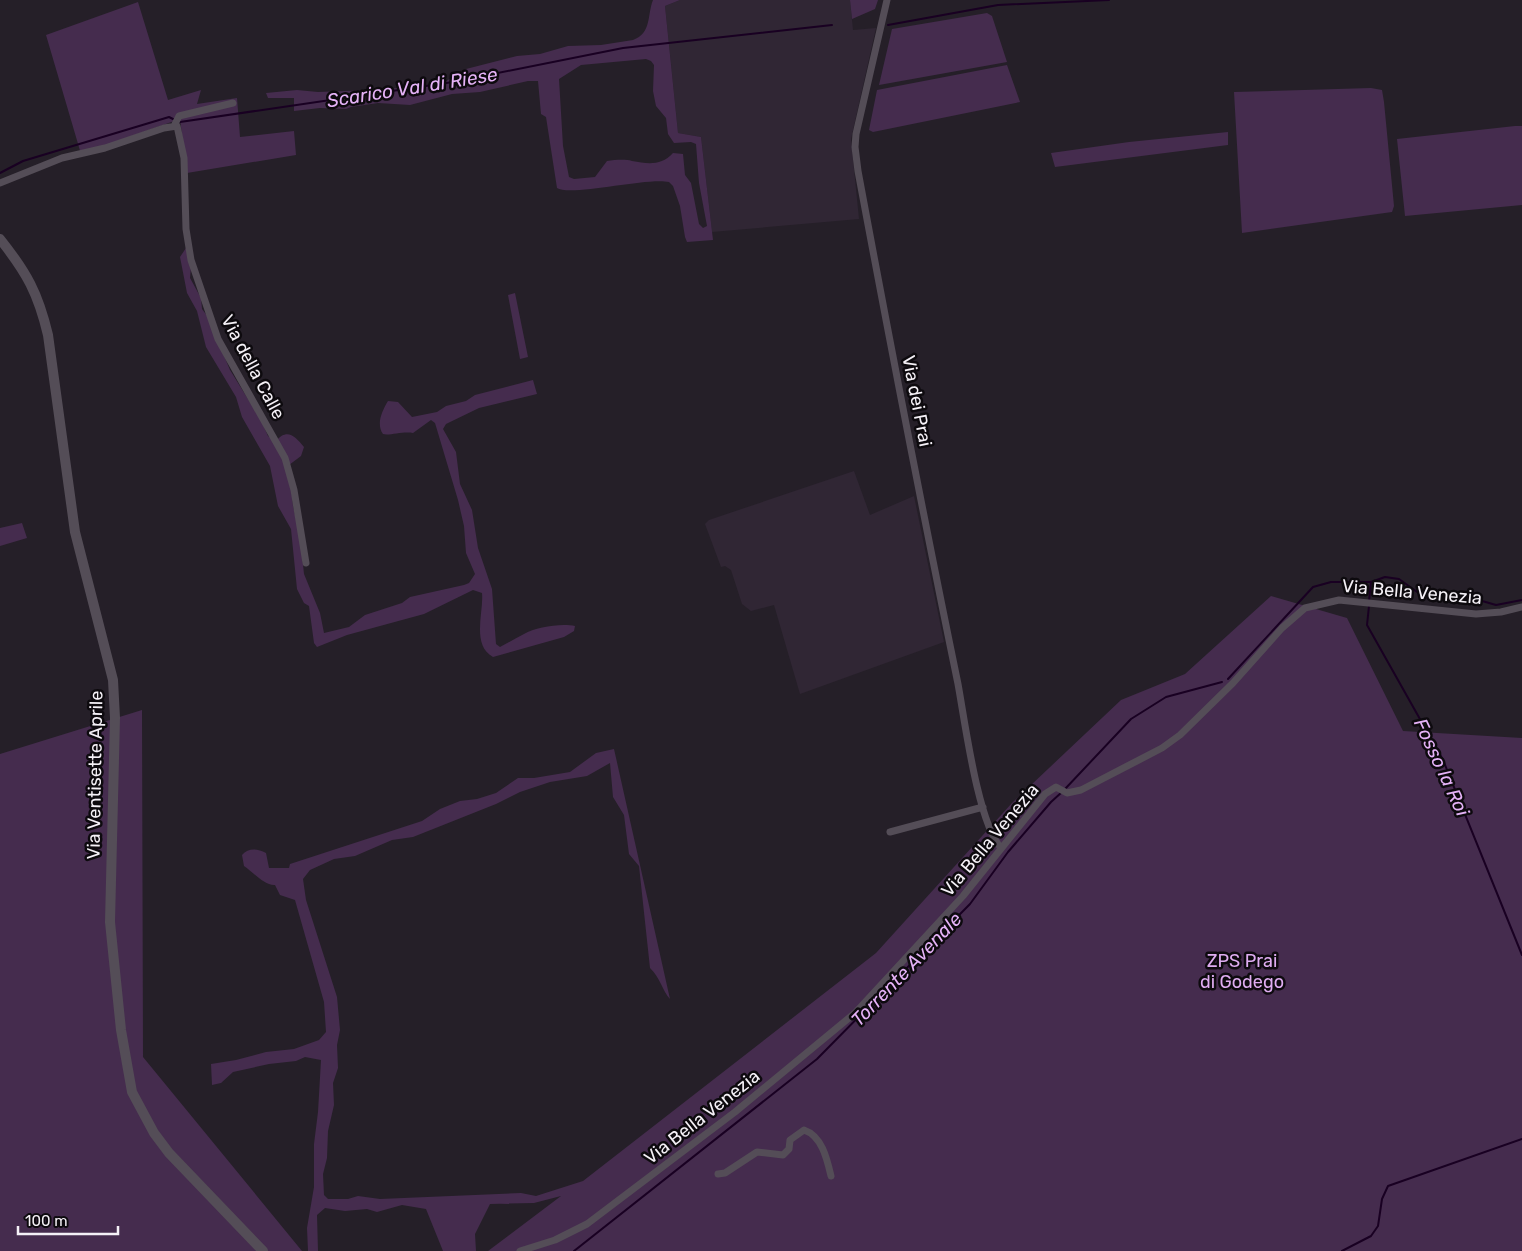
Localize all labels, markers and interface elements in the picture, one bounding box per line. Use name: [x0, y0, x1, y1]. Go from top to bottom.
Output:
water label: Scarico Val di Riese: [325, 63, 499, 112]
street label: Via della Calle: [216, 311, 290, 423]
street label: Via dei Prai: [897, 353, 937, 449]
street label: Via Bella Venezia: [1341, 575, 1483, 609]
street label: Via Ventisette Aprile: [83, 690, 107, 860]
water label: Fosso la Roi: [1409, 715, 1474, 820]
street label: Via Bella Venezia: [936, 779, 1044, 901]
water label: Torrente Avenale: [846, 907, 967, 1031]
park label: ZPS Prai di Godego: [1200, 950, 1284, 993]
street label: Via Bella Venezia: [640, 1065, 764, 1169]
scale bar: [18, 1204, 118, 1236]
text: 100 m: [25, 1212, 67, 1230]

